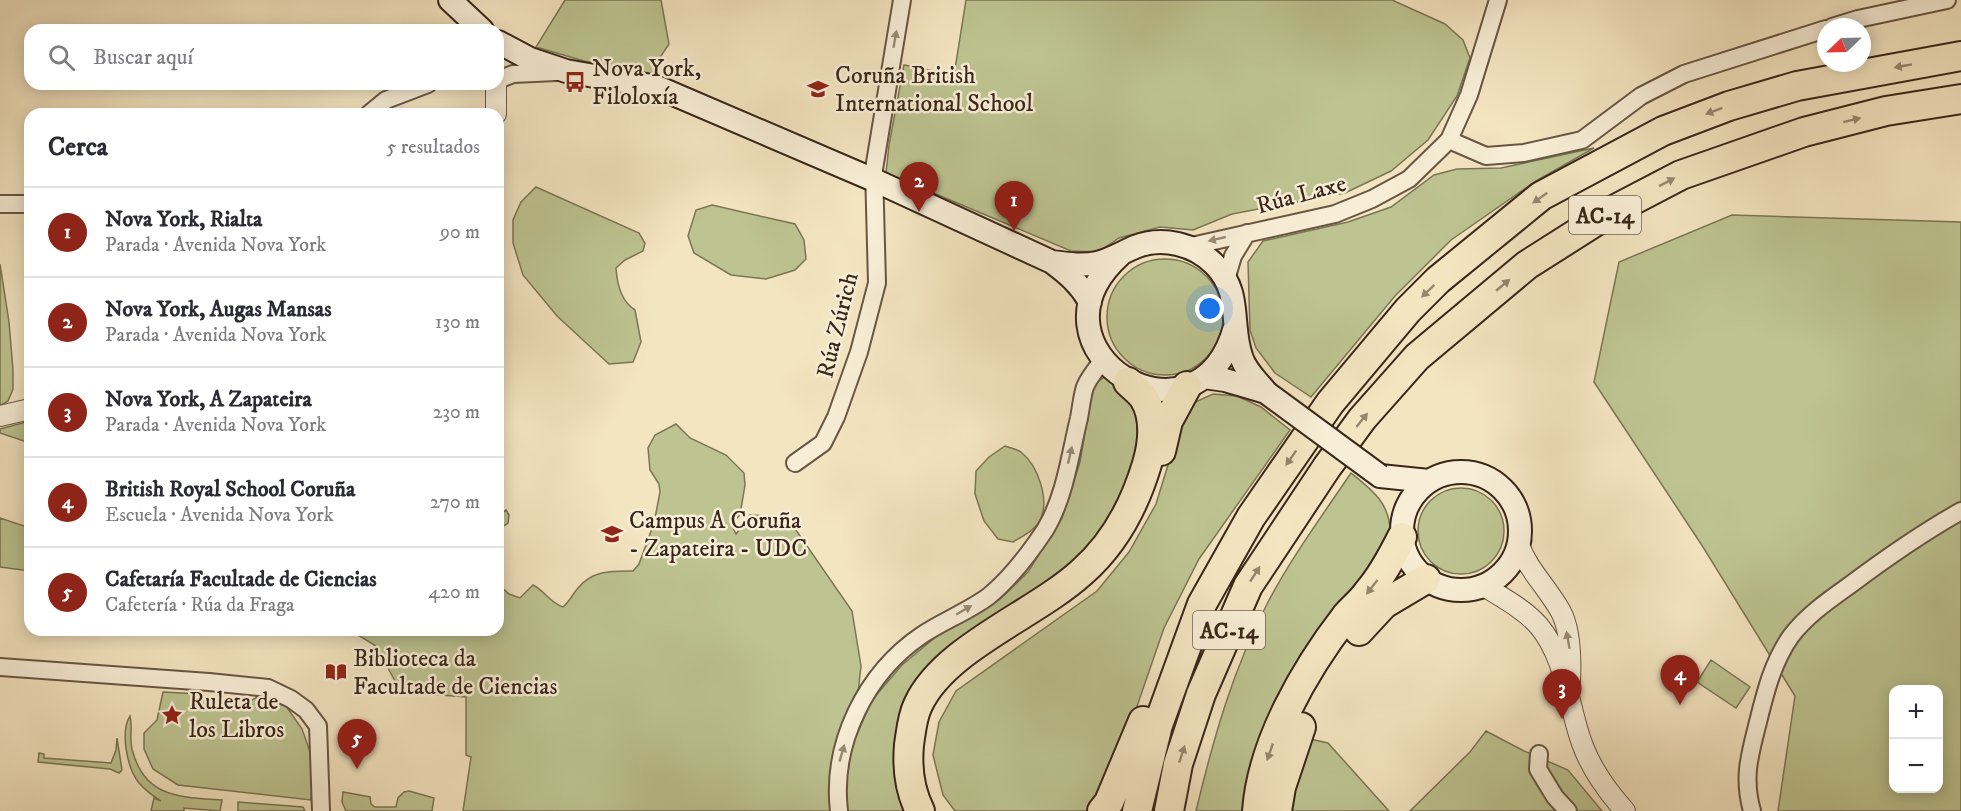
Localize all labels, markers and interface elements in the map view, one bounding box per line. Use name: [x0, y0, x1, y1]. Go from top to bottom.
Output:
north arrow: [1817, 18, 1871, 72]
search box: [24, 24, 504, 90]
one-way arrow: [891, 30, 900, 49]
icon: search: [45, 41, 78, 74]
text: Buscar aquí: [93, 44, 193, 71]
place label: Nova York, Filoloxía: [592, 54, 701, 112]
place label: Coruña British International School: [835, 61, 1034, 119]
one-way arrow: [1894, 62, 1913, 71]
bus stop icon: Nova York, Filoloxía: [563, 70, 587, 94]
school or university icon: Coruña British International School: [806, 77, 830, 101]
one-way arrow: [1705, 107, 1723, 117]
one-way arrow: [1842, 114, 1861, 124]
text: Cerca: [48, 131, 108, 164]
text: 5 resultados: [386, 135, 480, 160]
pin: 2: [900, 162, 938, 212]
street label: Rúa Laxe: [1253, 169, 1350, 221]
one-way arrow: [1659, 177, 1676, 187]
pin: 1: [994, 182, 1034, 231]
one-way arrow: [1533, 192, 1549, 204]
road number: AC-14: [1569, 196, 1641, 234]
text: Nova York, Rialta: [105, 206, 262, 233]
text: 1: [64, 220, 71, 245]
text: 90 m: [440, 220, 480, 245]
text: Parada · Avenida Nova York: [105, 233, 326, 258]
one-way arrow: [1208, 235, 1226, 245]
street label: Rúa Zúrich: [810, 269, 866, 381]
one-way arrow: [1495, 280, 1510, 292]
one-way arrow: [1420, 284, 1435, 298]
your location: [1195, 294, 1224, 323]
text: Nova York, Augas Mansas: [105, 296, 332, 323]
text: 2: [63, 310, 72, 335]
text: 130 m: [435, 310, 480, 335]
text: Parada · Avenida Nova York: [105, 323, 326, 348]
text: Nova York, A Zapateira: [105, 386, 312, 413]
text: 3: [64, 400, 71, 425]
text: 230 m: [433, 400, 480, 425]
one-way arrow: [1355, 412, 1368, 428]
text: Parada · Avenida Nova York: [105, 413, 326, 438]
one-way arrow: [1066, 446, 1076, 464]
one-way arrow: [1285, 450, 1297, 466]
text: British Royal School Coruña: [105, 476, 355, 503]
text: 4: [62, 490, 73, 515]
text: 270 m: [430, 490, 480, 515]
text: Escuela · Avenida Nova York: [105, 503, 334, 528]
place label: Campus A Coruña - Zapateira - UDC: [629, 506, 807, 564]
school or university icon: Campus A Coruña - Zapateira - UDC: [600, 522, 624, 546]
text: Cafetaría Facultade de Ciencias: [105, 566, 377, 593]
one-way arrow: [1249, 566, 1260, 582]
text: 5: [63, 580, 72, 605]
text: 420 m: [429, 580, 480, 605]
one-way arrow: [1366, 580, 1378, 595]
text: Cafetería · Rúa da Fraga: [105, 593, 295, 618]
one-way arrow: [956, 605, 973, 615]
road number: AC-14: [1193, 611, 1265, 649]
one-way arrow: [1563, 631, 1572, 650]
place label: Biblioteca da Facultade de Ciencias: [353, 644, 557, 702]
pin: 4: [1660, 656, 1700, 705]
library icon: Biblioteca da Facultade de Ciencias: [324, 660, 348, 684]
pin: 3: [1542, 670, 1582, 719]
map controls: [1889, 685, 1943, 793]
button: +: [1889, 685, 1943, 739]
place label: Ruleta de los Libros: [189, 687, 284, 745]
place icon: Ruleta de los Libros: [160, 703, 184, 727]
pin: 5: [338, 720, 376, 769]
button: −: [1889, 739, 1943, 793]
one-way arrow: [1265, 743, 1275, 761]
one-way arrow: [838, 744, 847, 762]
one-way arrow: [1177, 745, 1187, 763]

